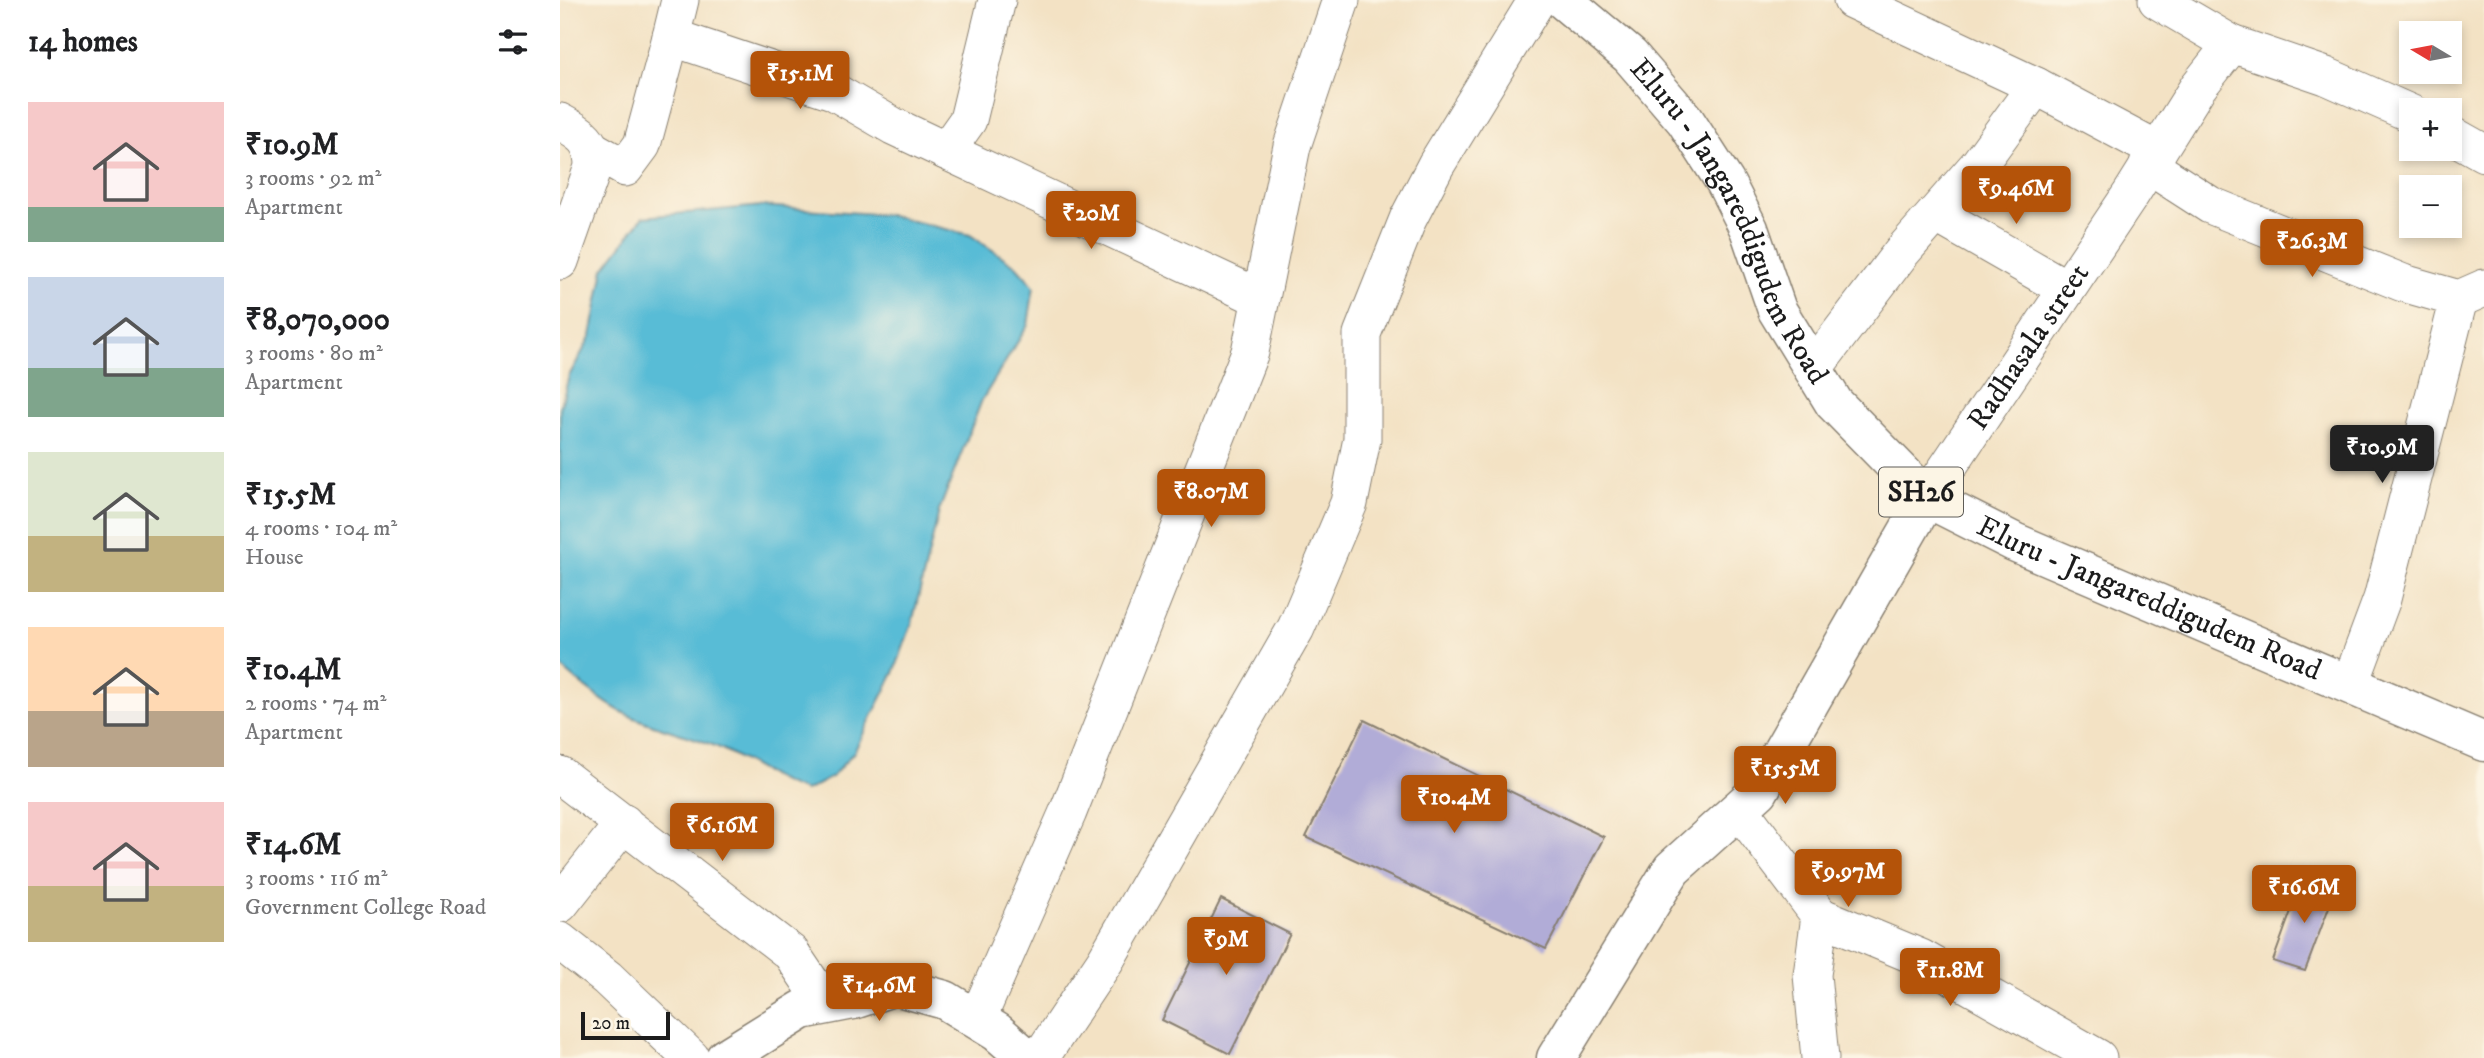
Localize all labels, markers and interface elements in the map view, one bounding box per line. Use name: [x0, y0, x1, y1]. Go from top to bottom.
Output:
north arrow: [2399, 21, 2462, 84]
map controls: [2399, 21, 2462, 238]
icon: filters: [494, 23, 532, 61]
text: 14 homes: [28, 24, 138, 61]
street label: Eluru - Jangareddigudem Road: [1622, 51, 1837, 391]
pin: ₹15.1M: [743, 52, 857, 111]
text: ₹15.1M: [766, 59, 834, 88]
button: +: [2399, 98, 2462, 161]
text: ₹10.9M: [245, 127, 339, 164]
icon: home: [84, 130, 168, 214]
text: 3 rooms · 92 m²: [245, 164, 382, 193]
pin: ₹9.46M: [1959, 166, 2073, 226]
text: ₹9.46M: [1978, 174, 2054, 203]
button: −: [2399, 175, 2462, 238]
pin: ₹20M: [1050, 191, 1132, 251]
text: Apartment: [245, 193, 343, 222]
text: ₹20M: [1062, 199, 1120, 228]
pin: ₹26.3M: [2255, 219, 2369, 279]
text: ₹26.3M: [2276, 227, 2348, 256]
street label: Radhasala street: [1959, 257, 2097, 437]
text: ₹8,070,000: [245, 302, 390, 339]
icon: home: [84, 305, 168, 389]
text: 3 rooms · 80 m²: [245, 339, 383, 368]
text: Apartment: [245, 368, 343, 397]
pin: ₹10.9M: [2325, 426, 2439, 485]
text: ₹10.9M: [2346, 433, 2418, 462]
road number: SH26: [1879, 468, 1963, 516]
pin: ₹8.07M: [1154, 470, 1268, 529]
text: ₹15.5M: [245, 477, 336, 514]
text: ₹8.07M: [1173, 477, 1249, 506]
icon: home: [84, 480, 168, 564]
street label: Eluru - Jangareddigudem Road: [1971, 508, 2327, 689]
text: 4 rooms · 104 m²: [245, 514, 397, 543]
text: House: [245, 543, 303, 572]
text: ₹10.4M: [245, 652, 341, 689]
icon: home: [84, 655, 168, 739]
text: 2 rooms · 74 m²: [245, 689, 386, 718]
text: Apartment: [245, 718, 343, 747]
pin: ₹15.5M: [1728, 746, 1842, 806]
text: ₹15.5M: [1750, 754, 1820, 783]
pin: ₹10.4M: [1397, 776, 1511, 835]
text: ₹10.4M: [1417, 783, 1491, 812]
pin: ₹6.16M: [665, 804, 779, 863]
text: ₹6.16M: [686, 811, 758, 840]
text: ₹14.6M: [245, 827, 341, 864]
icon: home: [84, 830, 168, 914]
pin: ₹9.97M: [1791, 850, 1905, 909]
text: ₹9.97M: [1811, 857, 1885, 886]
text: 3 rooms · 116 m²: [245, 864, 388, 893]
pin: ₹16.6M: [2247, 866, 2361, 925]
text: ₹16.6M: [2268, 873, 2340, 902]
text: Government College Road: [245, 893, 486, 922]
pin: ₹9M: [1192, 918, 1260, 977]
text: ₹9M: [1203, 925, 1249, 954]
pin: ₹11.8M: [1893, 948, 2007, 1008]
text: ₹11.8M: [1916, 956, 1984, 985]
pin: ₹14.6M: [822, 964, 936, 1023]
text: ₹14.6M: [842, 971, 916, 1000]
scale bar: [581, 1009, 670, 1041]
text: 20 m: [592, 1012, 630, 1035]

